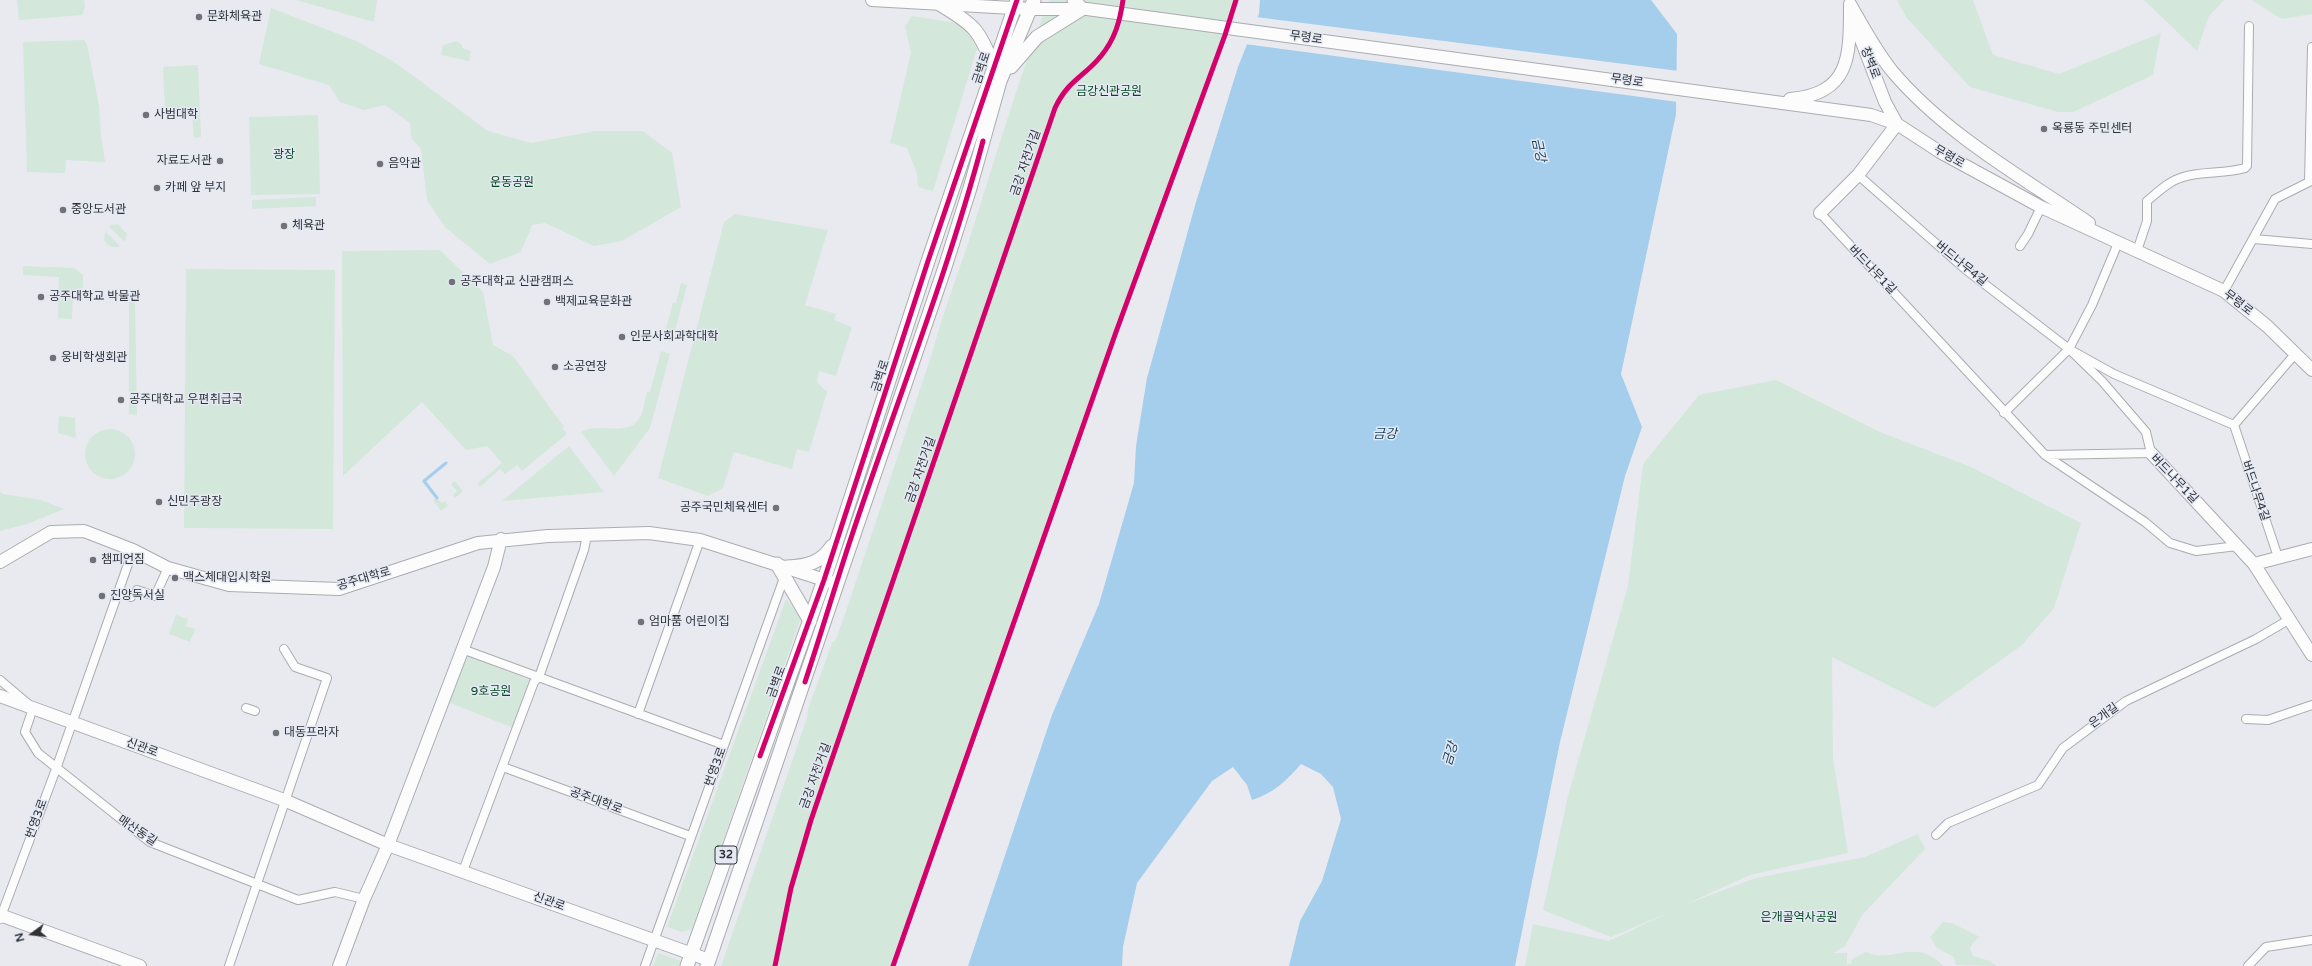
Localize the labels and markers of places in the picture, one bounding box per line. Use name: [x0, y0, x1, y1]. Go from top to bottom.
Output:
place label: 문화체육관: [207, 10, 262, 24]
marker: 문화체육관: [194, 12, 204, 22]
place label: 사범대학: [154, 108, 198, 122]
marker: 사범대학: [141, 110, 151, 120]
place label: 옥룡동 주민센터: [2052, 122, 2132, 136]
marker: 옥룡동 주민센터: [2039, 124, 2049, 134]
place label: 자료도서관: [157, 154, 212, 168]
marker: 자료도서관: [215, 156, 225, 166]
place label: 음악관: [388, 157, 421, 171]
marker: 음악관: [375, 159, 385, 169]
place label: 카페 앞 부지: [165, 181, 226, 195]
marker: 카페 앞 부지: [152, 183, 162, 193]
place label: 중앙도서관: [71, 203, 126, 217]
marker: 중앙도서관: [58, 205, 68, 215]
place label: 체육관: [292, 219, 325, 233]
marker: 체육관: [279, 221, 289, 231]
place label: 공주대학교 신관캠퍼스: [460, 275, 574, 289]
marker: 공주대학교 신관캠퍼스: [447, 277, 457, 287]
place label: 공주대학교 박물관: [49, 290, 140, 304]
marker: 공주대학교 박물관: [36, 292, 46, 302]
place label: 백제교육문화관: [555, 295, 632, 309]
marker: 백제교육문화관: [542, 297, 552, 307]
place label: 인문사회과학대학: [630, 330, 718, 344]
marker: 인문사회과학대학: [617, 332, 627, 342]
place label: 웅비학생회관: [61, 351, 127, 365]
marker: 웅비학생회관: [48, 353, 58, 363]
place label: 소공연장: [563, 360, 607, 374]
marker: 소공연장: [550, 362, 560, 372]
place label: 공주대학교 우편취급국: [129, 393, 243, 407]
marker: 공주대학교 우편취급국: [116, 395, 126, 405]
place label: 신민주광장: [167, 495, 222, 509]
marker: 신민주광장: [154, 497, 164, 507]
place label: 공주국민체육센터: [680, 501, 768, 515]
marker: 공주국민체육센터: [771, 503, 781, 513]
place label: 챔피언짐: [101, 553, 145, 567]
marker: 챔피언짐: [88, 555, 98, 565]
place label: 맥스체대입시학원: [183, 571, 271, 585]
marker: 맥스체대입시학원: [170, 573, 180, 583]
place label: 진양독서실: [110, 589, 165, 603]
marker: 진양독서실: [97, 591, 107, 601]
place label: 엄마품 어린이집: [649, 615, 729, 629]
marker: 엄마품 어린이집: [636, 617, 646, 627]
place label: 대동프라자: [284, 726, 339, 740]
marker: 대동프라자: [271, 728, 281, 738]

